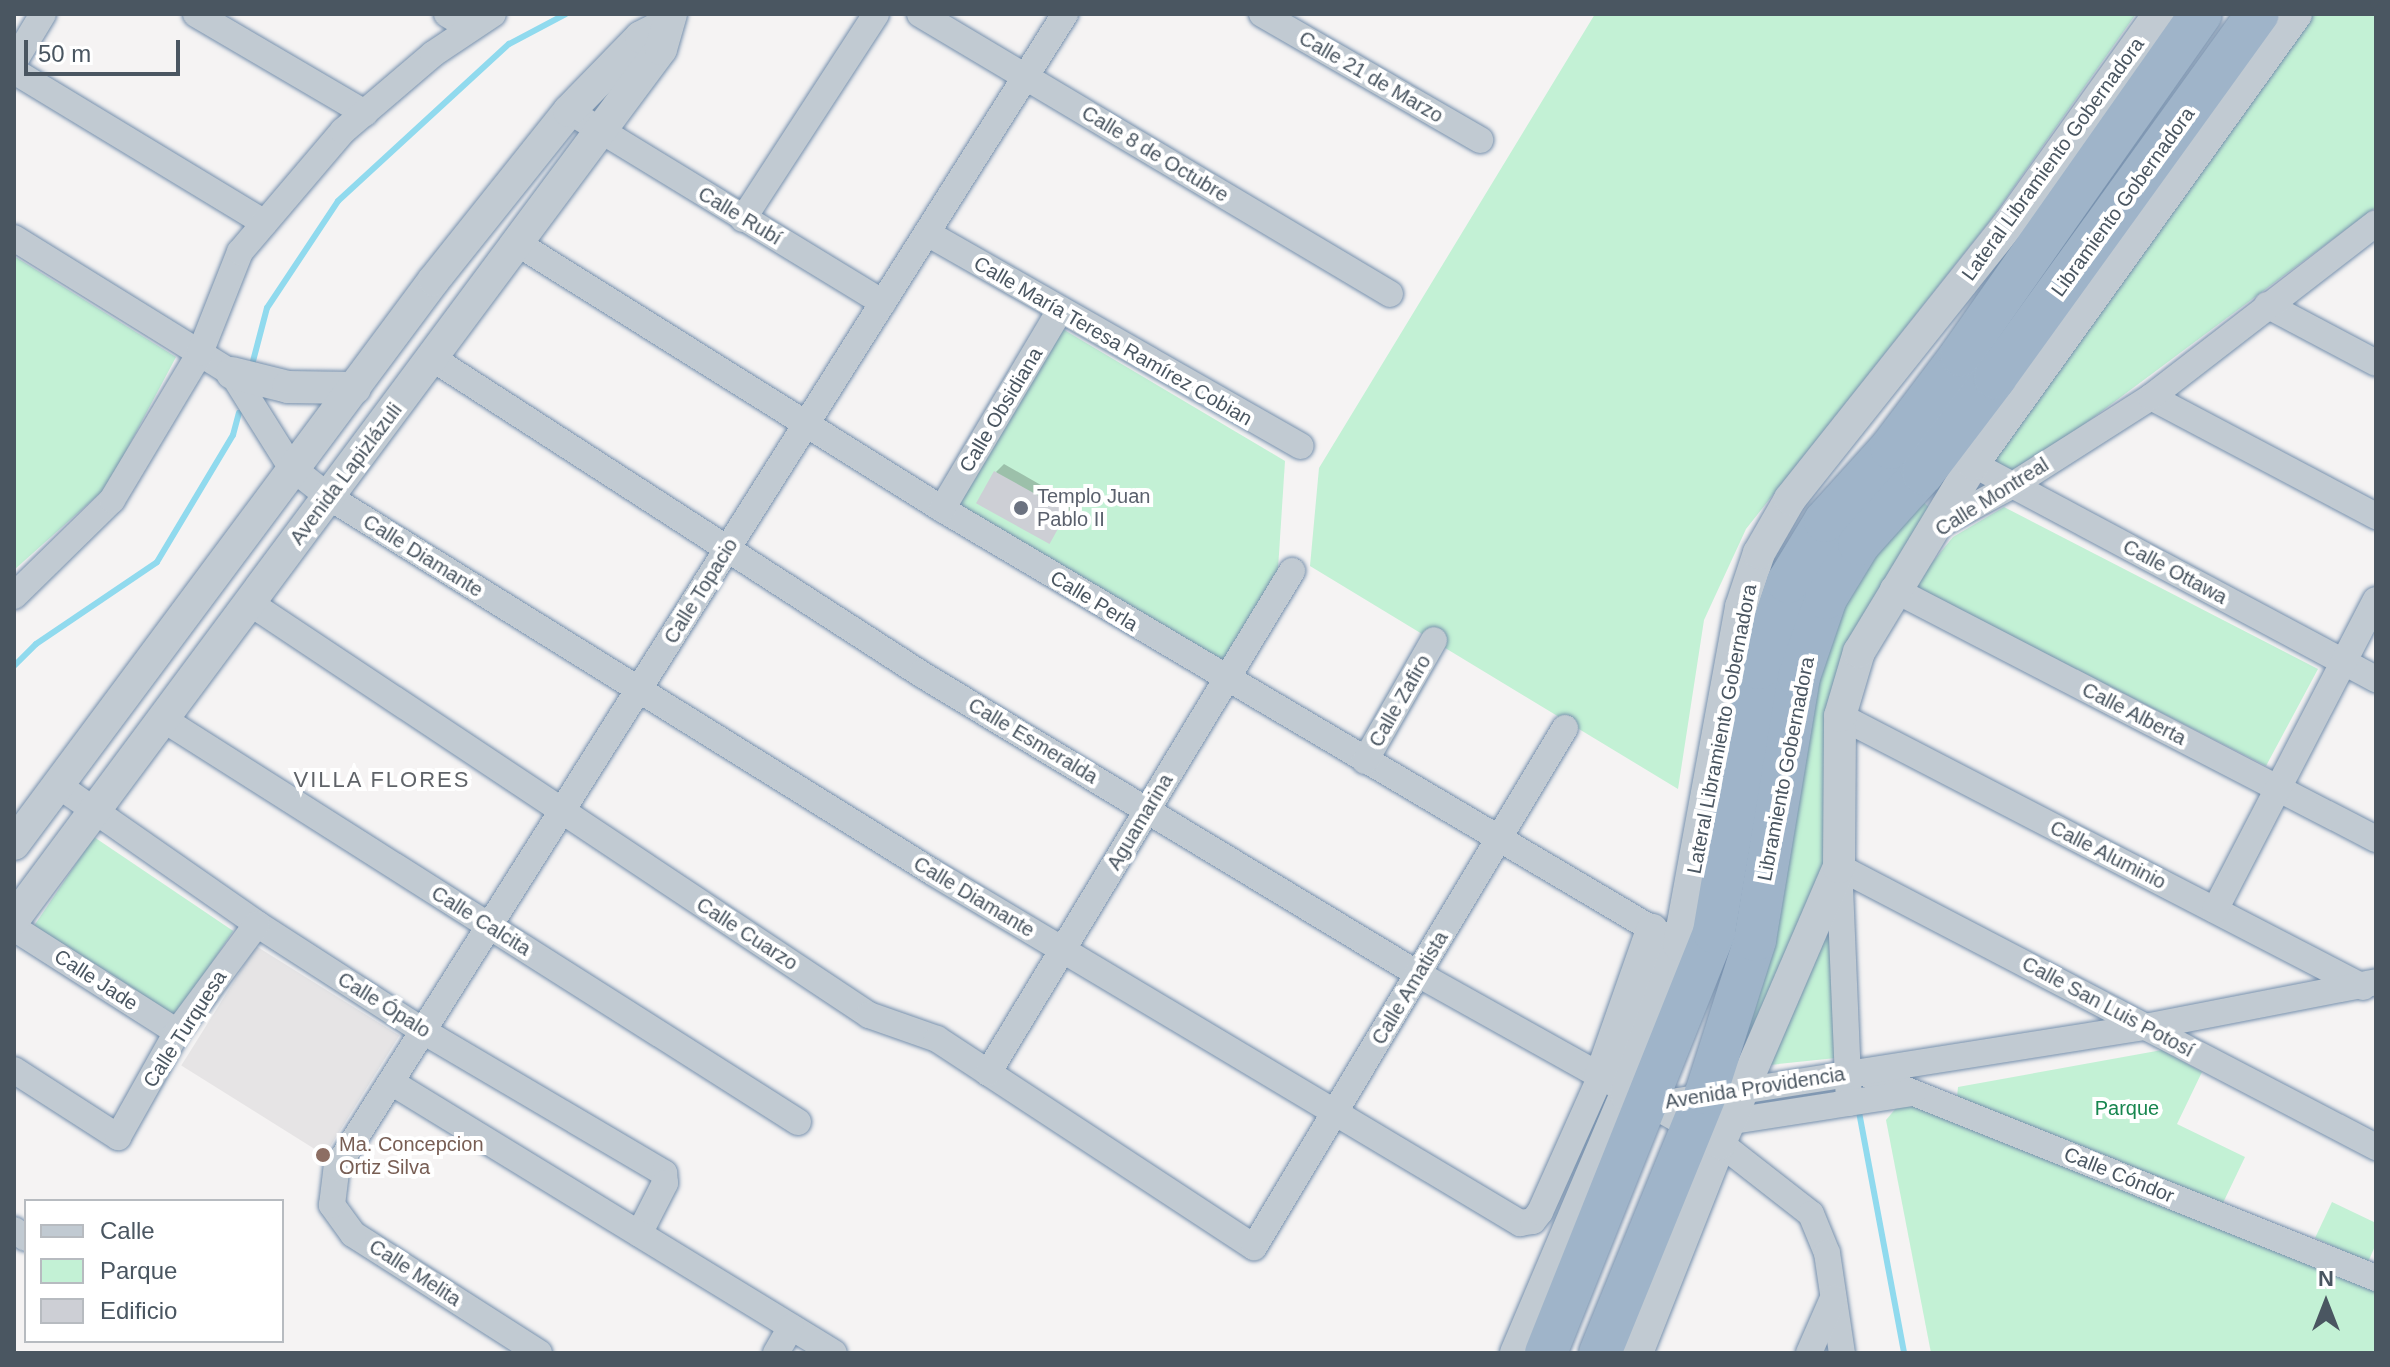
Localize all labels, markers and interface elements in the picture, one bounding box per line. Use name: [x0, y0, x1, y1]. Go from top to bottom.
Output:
scale bar: [28, 24, 184, 74]
street label: Calle 21 de Marzo: [1295, 26, 1447, 128]
street label: Lateral Libramiento Gobernadora: [1957, 33, 2149, 285]
text: 50 m: [38, 40, 91, 67]
street label: Calle 8 de Octubre: [1077, 101, 1233, 207]
street label: Libramiento Gobernadora: [2046, 103, 2200, 301]
street label: Calle Rubí: [694, 182, 786, 250]
street label: Calle María Teresa Ramírez Cobian: [969, 251, 1257, 431]
street label: Calle Obsidiana: [954, 343, 1048, 477]
street label: Avenida Lapizlázuli: [285, 399, 407, 549]
street label: Calle Montreal: [1931, 453, 2053, 541]
place label: Templo Juan Pablo II: [1037, 484, 1150, 531]
marker: Templo Juan Pablo II: [1012, 499, 1030, 517]
street label: Calle Diamante: [359, 510, 487, 602]
street label: Calle Topacio: [659, 534, 743, 648]
street label: Calle Ottawa: [2119, 535, 2231, 609]
street label: Calle Perla: [1046, 566, 1142, 636]
street label: Lateral Libramiento Gobernadora: [1682, 582, 1762, 876]
street label: Calle Zafiro: [1364, 651, 1436, 751]
street label: Libramiento Gobernadora: [1752, 655, 1820, 883]
street label: Calle Alberta: [2078, 677, 2190, 751]
street label: Calle Esmeralda: [964, 693, 1102, 789]
district label: VILLA FLORES: [293, 767, 471, 793]
street label: Aguamarina: [1102, 770, 1178, 874]
street label: Calle Aluminio: [2046, 815, 2170, 895]
street label: Calle Diamante: [909, 852, 1039, 942]
street label: Calle Calcita: [427, 881, 535, 961]
street label: Calle Cuarzo: [692, 892, 802, 976]
street label: Calle Amatista: [1367, 927, 1453, 1049]
street label: Calle Jade: [50, 944, 142, 1016]
street label: Calle San Luis Potosí: [2018, 952, 2198, 1062]
street label: Calle Turquesa: [138, 966, 232, 1092]
street label: Calle Ópalo: [333, 967, 435, 1043]
street label: Avenida Providencia: [1663, 1062, 1847, 1114]
park label: Parque: [2095, 1096, 2159, 1120]
place label: Ma. Concepcion Ortiz Silva: [339, 1132, 484, 1179]
street label: Calle Cóndor: [2060, 1142, 2178, 1208]
marker: Ma. Concepcion Ortiz Silva: [314, 1146, 332, 1164]
legend: [24, 1199, 284, 1343]
text: Calle: [100, 1217, 155, 1244]
street label: Calle Melita: [365, 1234, 465, 1312]
text: Parque: [100, 1257, 177, 1284]
north arrow: [2286, 1263, 2366, 1343]
text: N: [2318, 1266, 2334, 1291]
text: Edificio: [100, 1297, 177, 1324]

